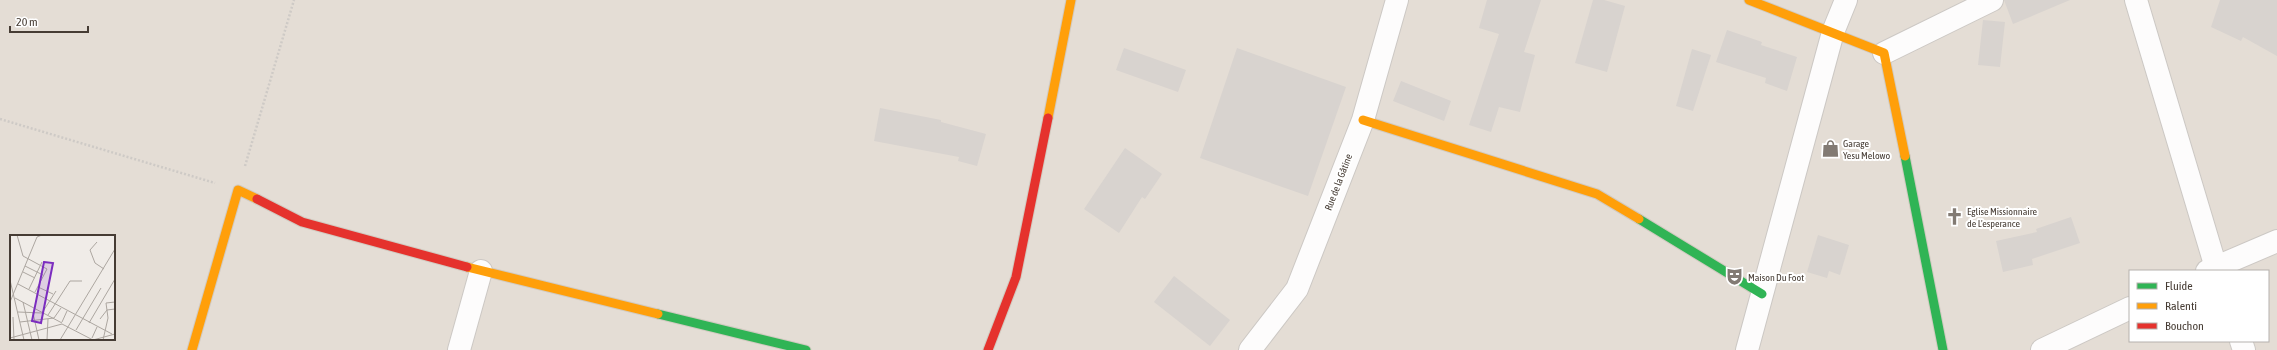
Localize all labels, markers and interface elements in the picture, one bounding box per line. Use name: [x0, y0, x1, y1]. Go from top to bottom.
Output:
scale bar: [10, 8, 88, 34]
text: 20 m: [16, 15, 38, 29]
place label: Garage Yesu Melowo: [1843, 138, 1890, 161]
shop icon: Garage Yesu Melowo: [1820, 139, 1840, 159]
street label: Rue de la Gâtine: [1323, 152, 1354, 212]
place label: Eglise Missionnaire de L'esperance: [1967, 206, 2038, 229]
church icon: Eglise Missionnaire de L'esperance: [1944, 207, 1964, 227]
inset map: [10, 235, 115, 340]
theatre icon: Maison Du Foot: [1725, 267, 1745, 287]
legend: [2129, 270, 2269, 342]
place label: Maison Du Foot: [1748, 272, 1804, 283]
text: Fluide: [2165, 279, 2193, 293]
text: Ralenti: [2165, 299, 2197, 313]
text: Bouchon: [2165, 319, 2204, 333]

